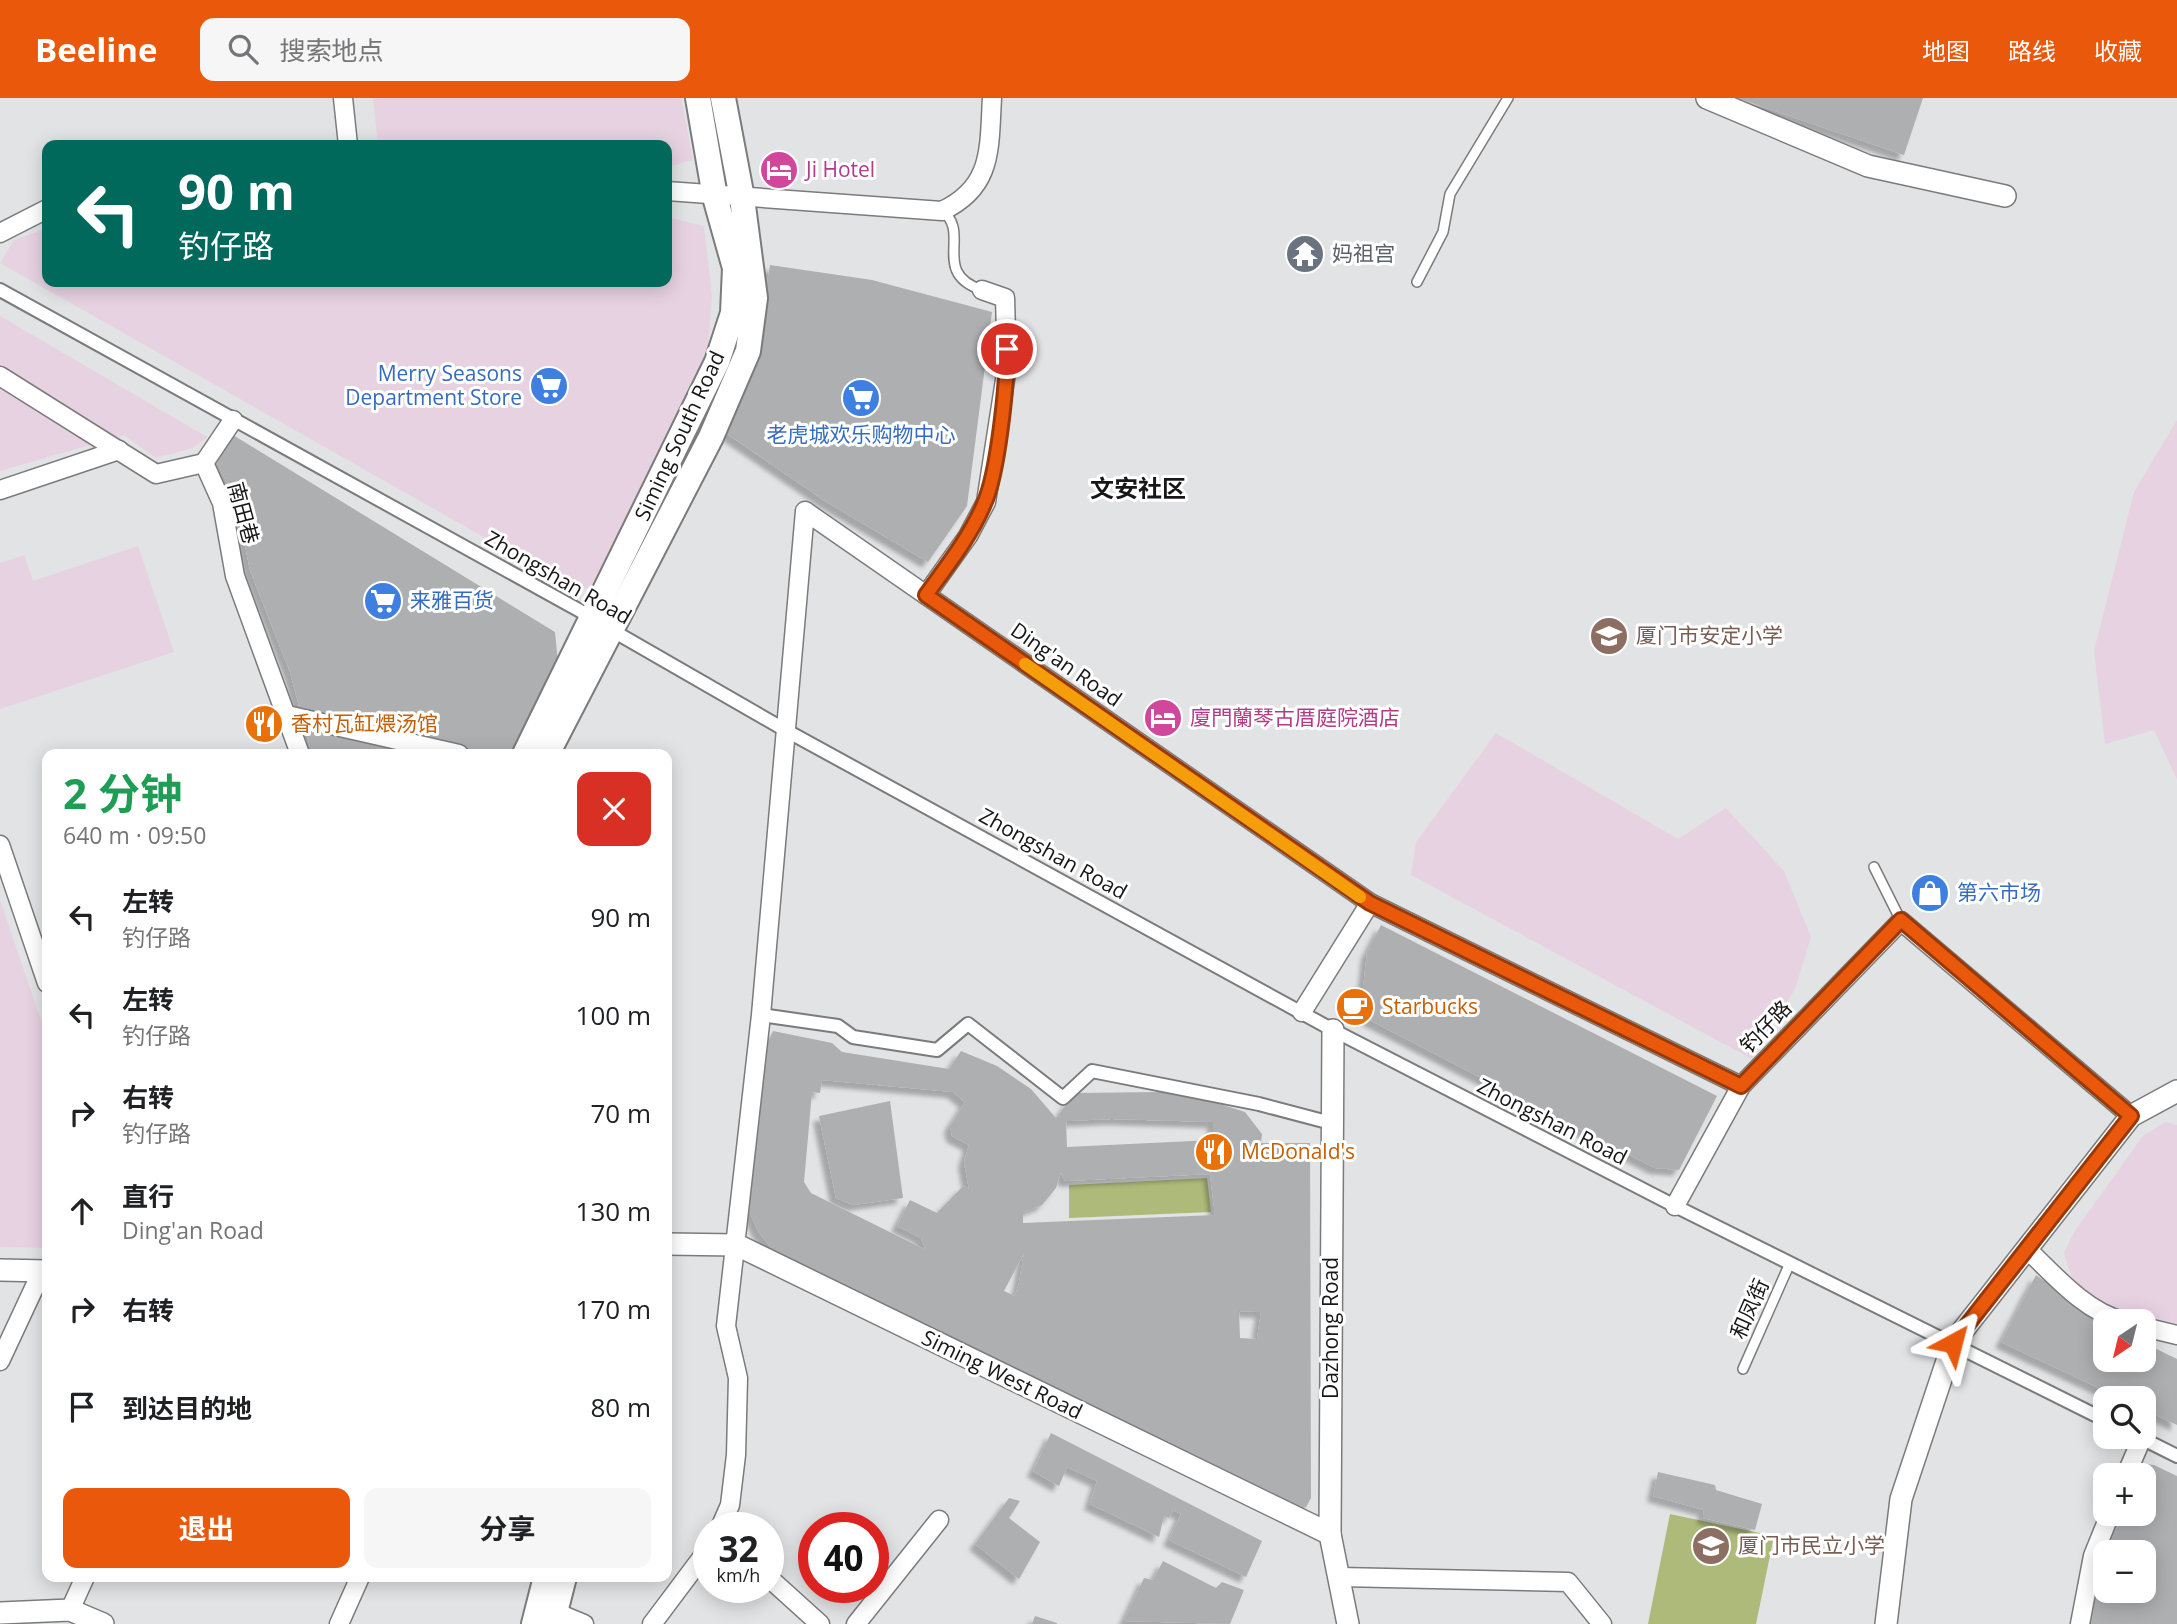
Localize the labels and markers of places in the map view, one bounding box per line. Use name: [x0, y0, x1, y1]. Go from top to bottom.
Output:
hotel icon: Ji Hotel: [758, 149, 800, 191]
place label: Ji Hotel: [804, 155, 875, 183]
temple icon: 妈祖宫: [1284, 233, 1326, 275]
place label: 妈祖宫: [1332, 239, 1395, 267]
pin: [977, 319, 1037, 379]
place label: Merry Seasons Department Store: [345, 359, 522, 411]
supermarket icon: Merry Seasons Department Store: [528, 365, 570, 407]
supermarket icon: 老虎城欢乐购物中心: [840, 377, 882, 419]
place label: 老虎城欢乐购物中心: [767, 420, 956, 448]
supermarket icon: 来雅百货: [362, 580, 404, 622]
place label: 来雅百货: [410, 586, 494, 614]
school or university icon: 厦门市安定小学: [1588, 615, 1630, 657]
place label: 厦门市安定小学: [1636, 621, 1783, 649]
hotel icon: 廈門蘭琴古厝庭院酒店: [1142, 697, 1184, 739]
restaurant icon: 香村瓦缸煨汤馆: [243, 703, 285, 745]
place label: 廈門蘭琴古厝庭院酒店: [1190, 703, 1400, 731]
place label: 香村瓦缸煨汤馆: [291, 709, 438, 737]
shop icon: 第六市场: [1909, 872, 1951, 914]
place label: 第六市场: [1957, 878, 2041, 906]
cafe icon: Starbucks: [1334, 986, 1376, 1028]
place label: Starbucks: [1382, 992, 1478, 1020]
restaurant icon: McDonald's: [1193, 1131, 1235, 1173]
place label: McDonald's: [1241, 1137, 1355, 1165]
school or university icon: 厦门市民立小学: [1690, 1525, 1732, 1567]
place label: 厦门市民立小学: [1738, 1531, 1885, 1559]

